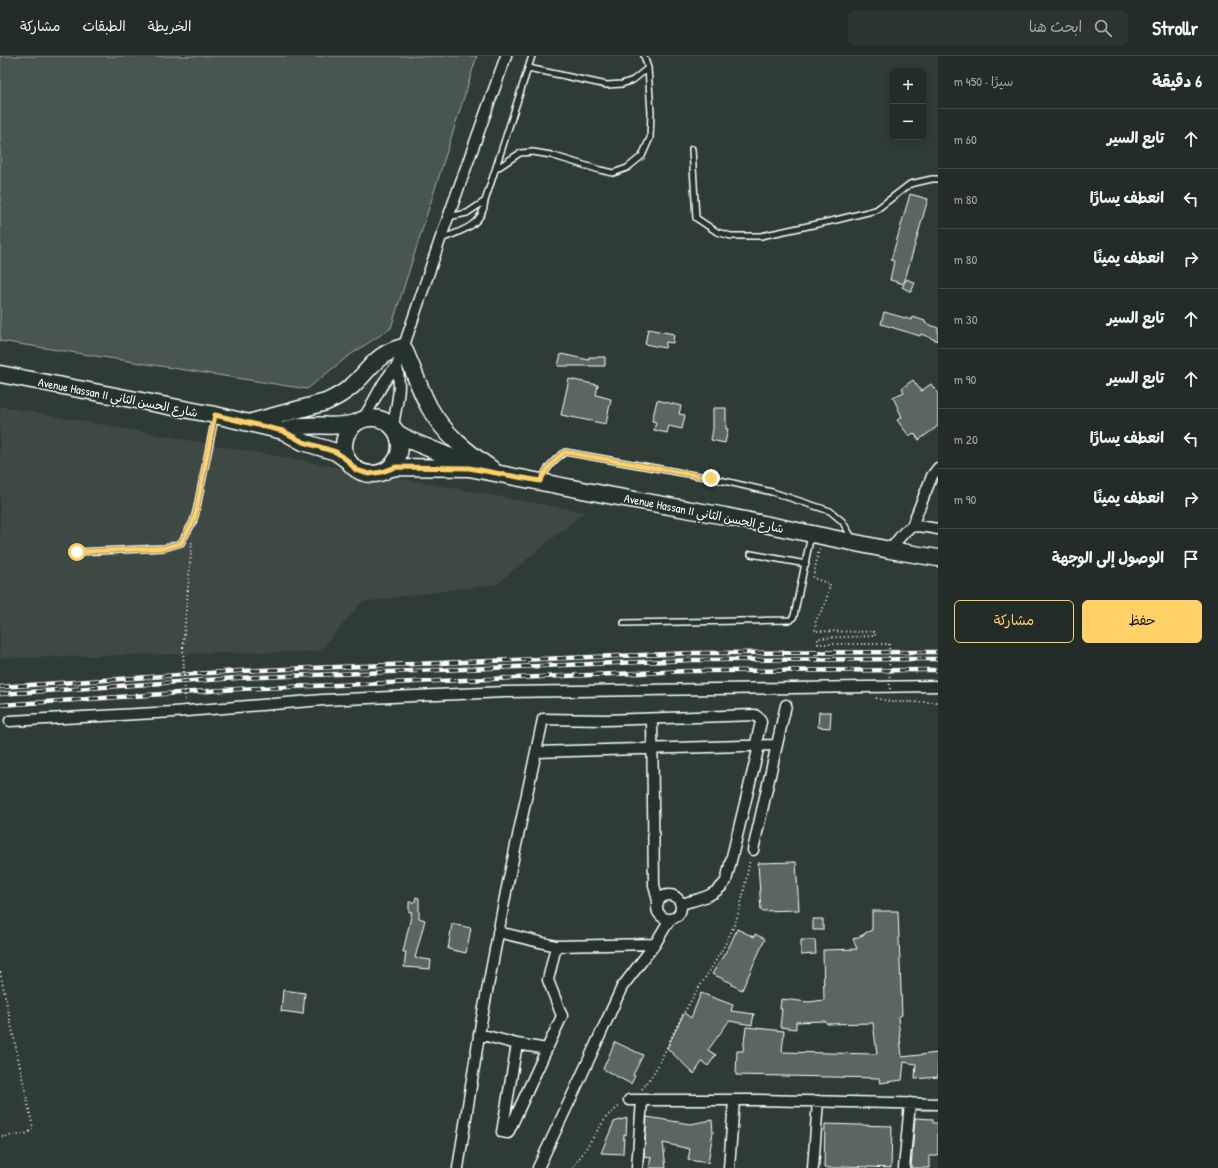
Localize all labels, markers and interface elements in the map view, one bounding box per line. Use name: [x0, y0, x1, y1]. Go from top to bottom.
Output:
search box: [848, 10, 1128, 46]
text: Strollr: [1152, 15, 1198, 41]
text: مشاركة: [20, 16, 60, 35]
text: الطبقات: [82, 16, 126, 35]
text: الخريطة: [148, 16, 191, 35]
text: ابحث هنا: [1029, 16, 1082, 37]
icon: search: [1092, 17, 1114, 39]
map controls: [890, 68, 926, 140]
button: +: [890, 68, 926, 104]
text: 6 دقيقة: [1152, 69, 1202, 92]
text: سيرًا · 450 m: [954, 72, 1013, 90]
button: −: [890, 104, 926, 140]
text: تابع السير: [1107, 127, 1164, 148]
icon: ahead: [1180, 128, 1202, 150]
text: 60 m: [954, 130, 977, 148]
text: انعطف يسارًا: [1090, 187, 1164, 208]
icon: left: [1180, 188, 1202, 210]
text: 80 m: [954, 190, 977, 208]
text: انعطف يمينًا: [1094, 247, 1164, 268]
icon: right: [1180, 248, 1202, 270]
text: 80 m: [954, 250, 977, 268]
text: تابع السير: [1107, 307, 1164, 328]
icon: ahead: [1180, 308, 1202, 330]
text: 30 m: [954, 310, 978, 328]
text: تابع السير: [1107, 367, 1164, 388]
icon: ahead: [1180, 368, 1202, 390]
text: 90 m: [954, 370, 976, 388]
street label: Avenue Hassan II شارع الحسن الثاني: [36, 373, 199, 424]
text: انعطف يسارًا: [1090, 427, 1164, 448]
icon: left: [1180, 428, 1202, 450]
text: 20 m: [954, 430, 978, 448]
route end: [702, 469, 720, 487]
text: انعطف يمينًا: [1094, 487, 1164, 508]
icon: right: [1180, 488, 1202, 510]
street label: Avenue Hassan II شارع الحسن الثاني: [622, 489, 785, 540]
text: 90 m: [954, 490, 976, 508]
route start: [68, 543, 86, 561]
text: الوصول إلى الوجهة: [1052, 547, 1164, 568]
icon: arrive: [1180, 548, 1202, 570]
button: مشاركة: [954, 600, 1074, 643]
button: حفظ: [1082, 600, 1202, 643]

